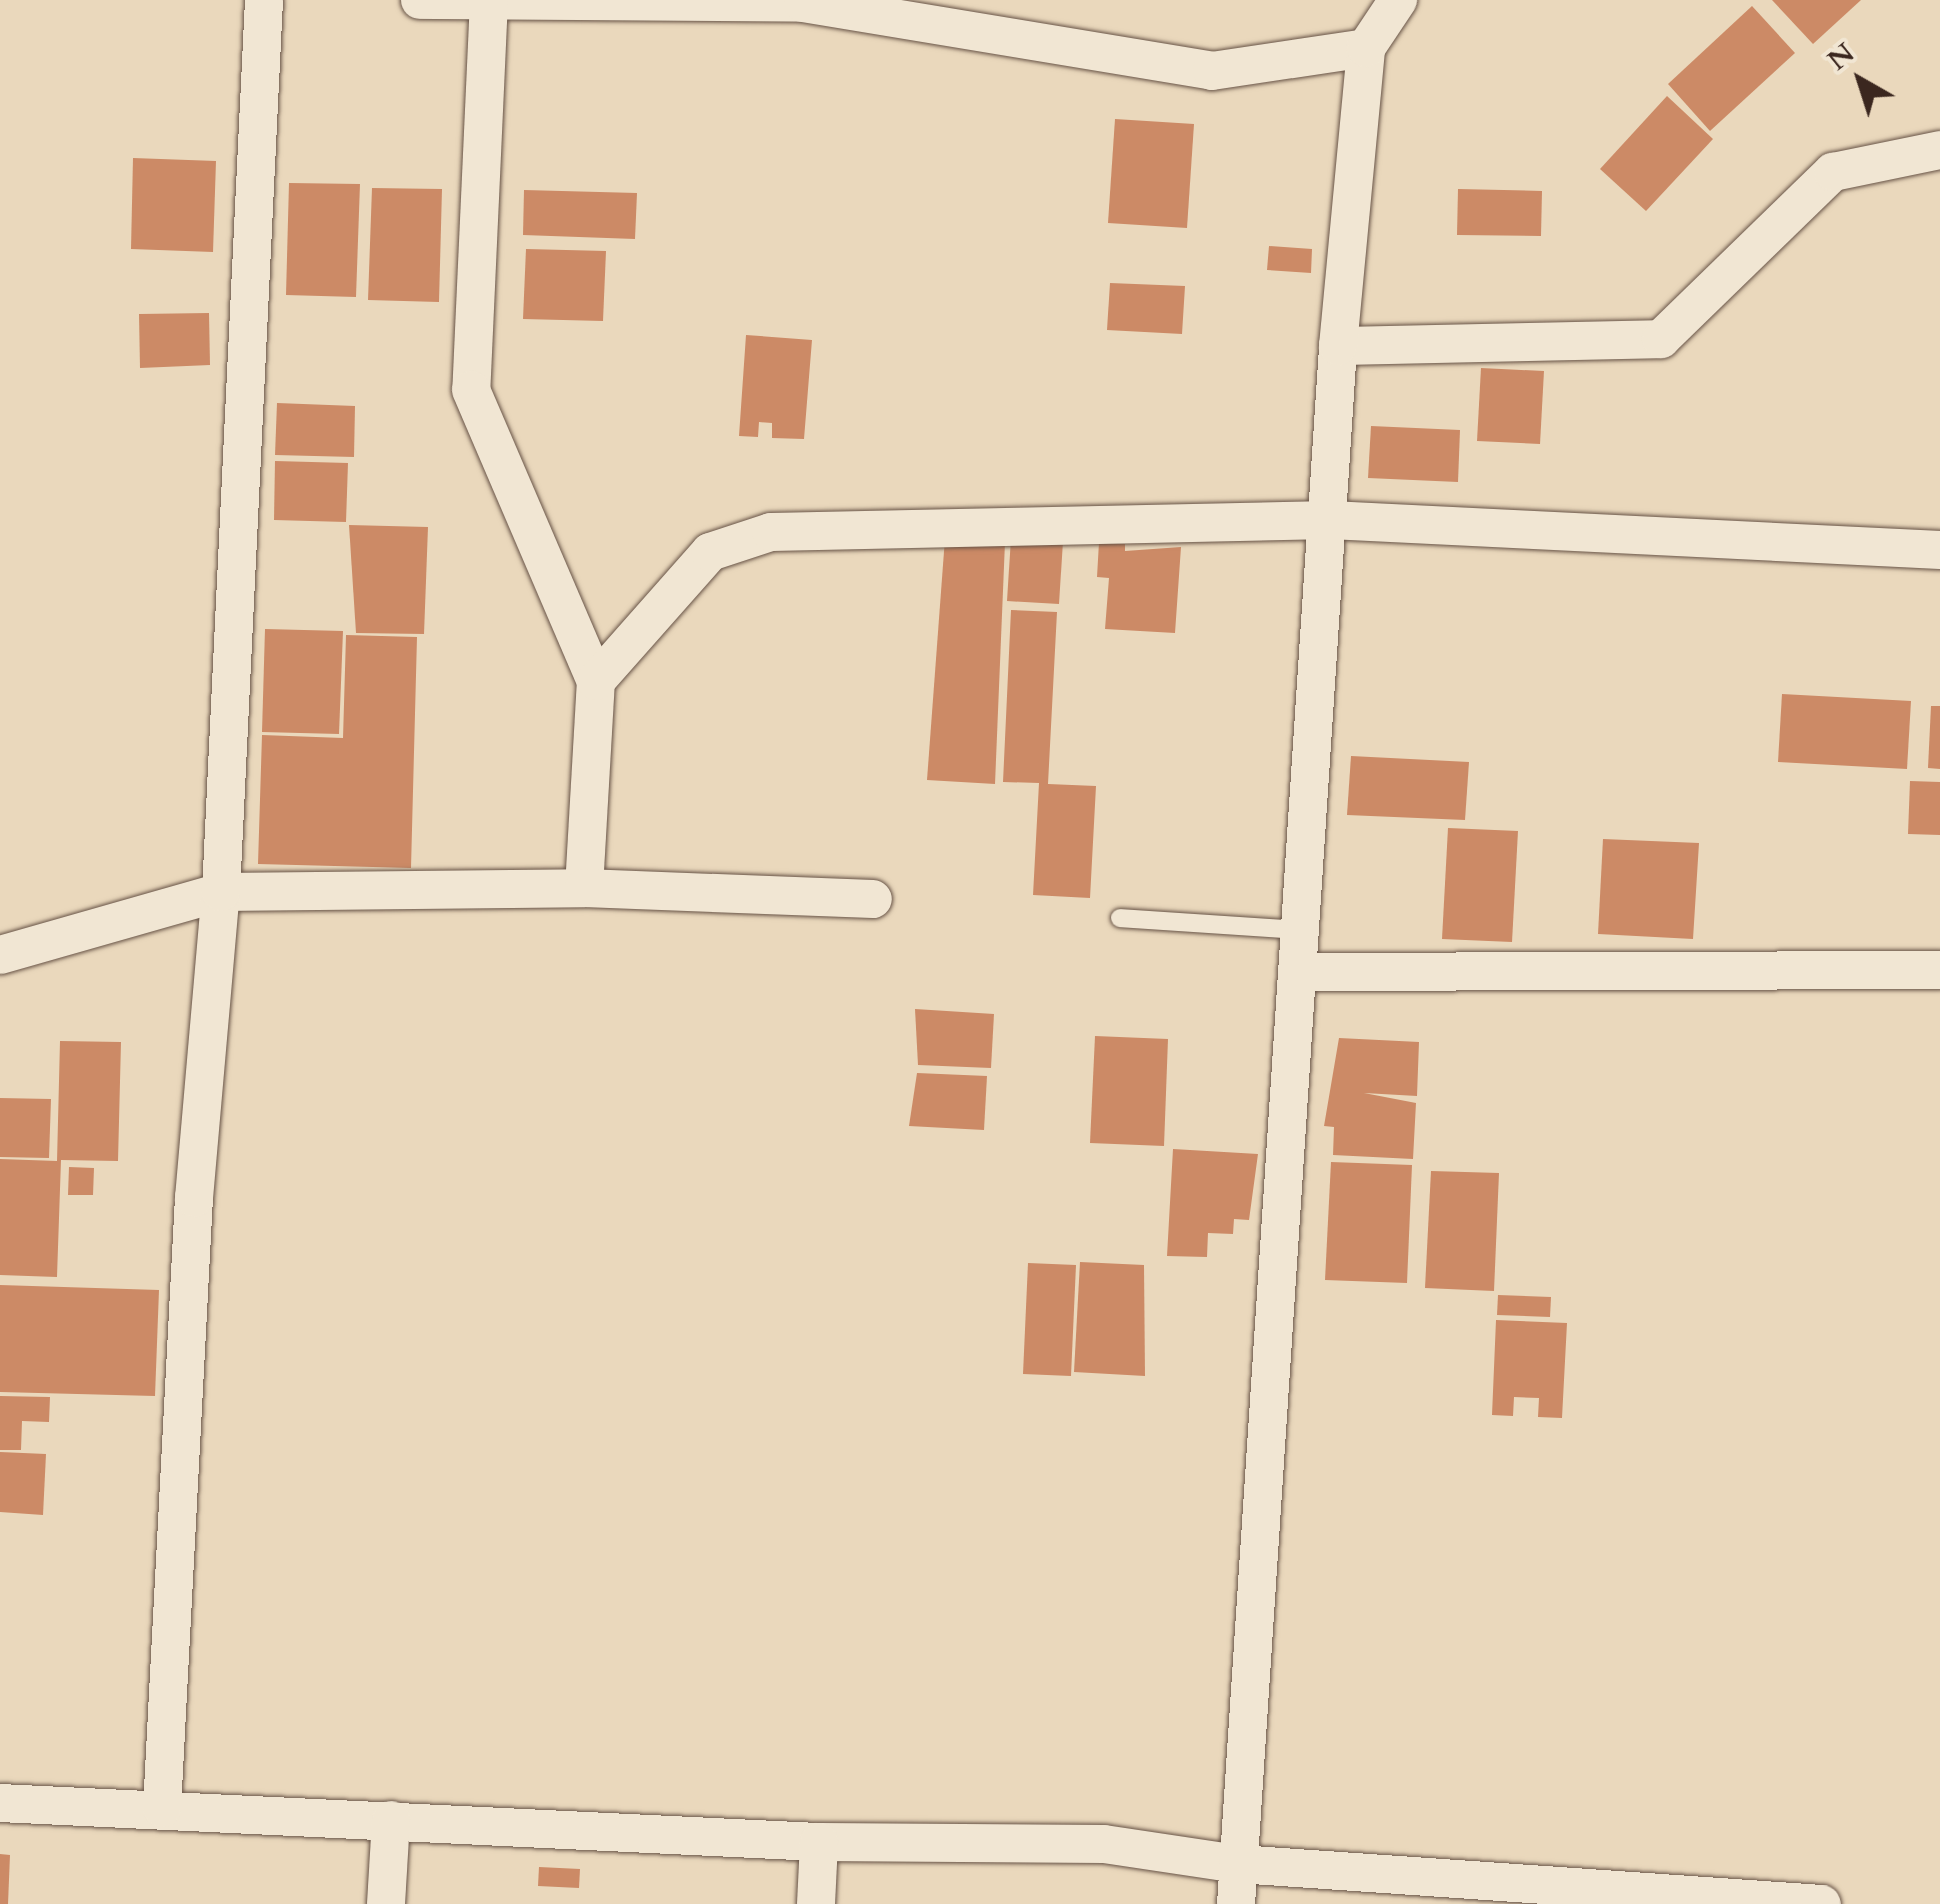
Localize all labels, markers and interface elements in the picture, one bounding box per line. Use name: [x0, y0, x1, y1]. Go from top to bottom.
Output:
north arrow: [1810, 30, 1910, 130]
text: N: [1820, 34, 1863, 79]

